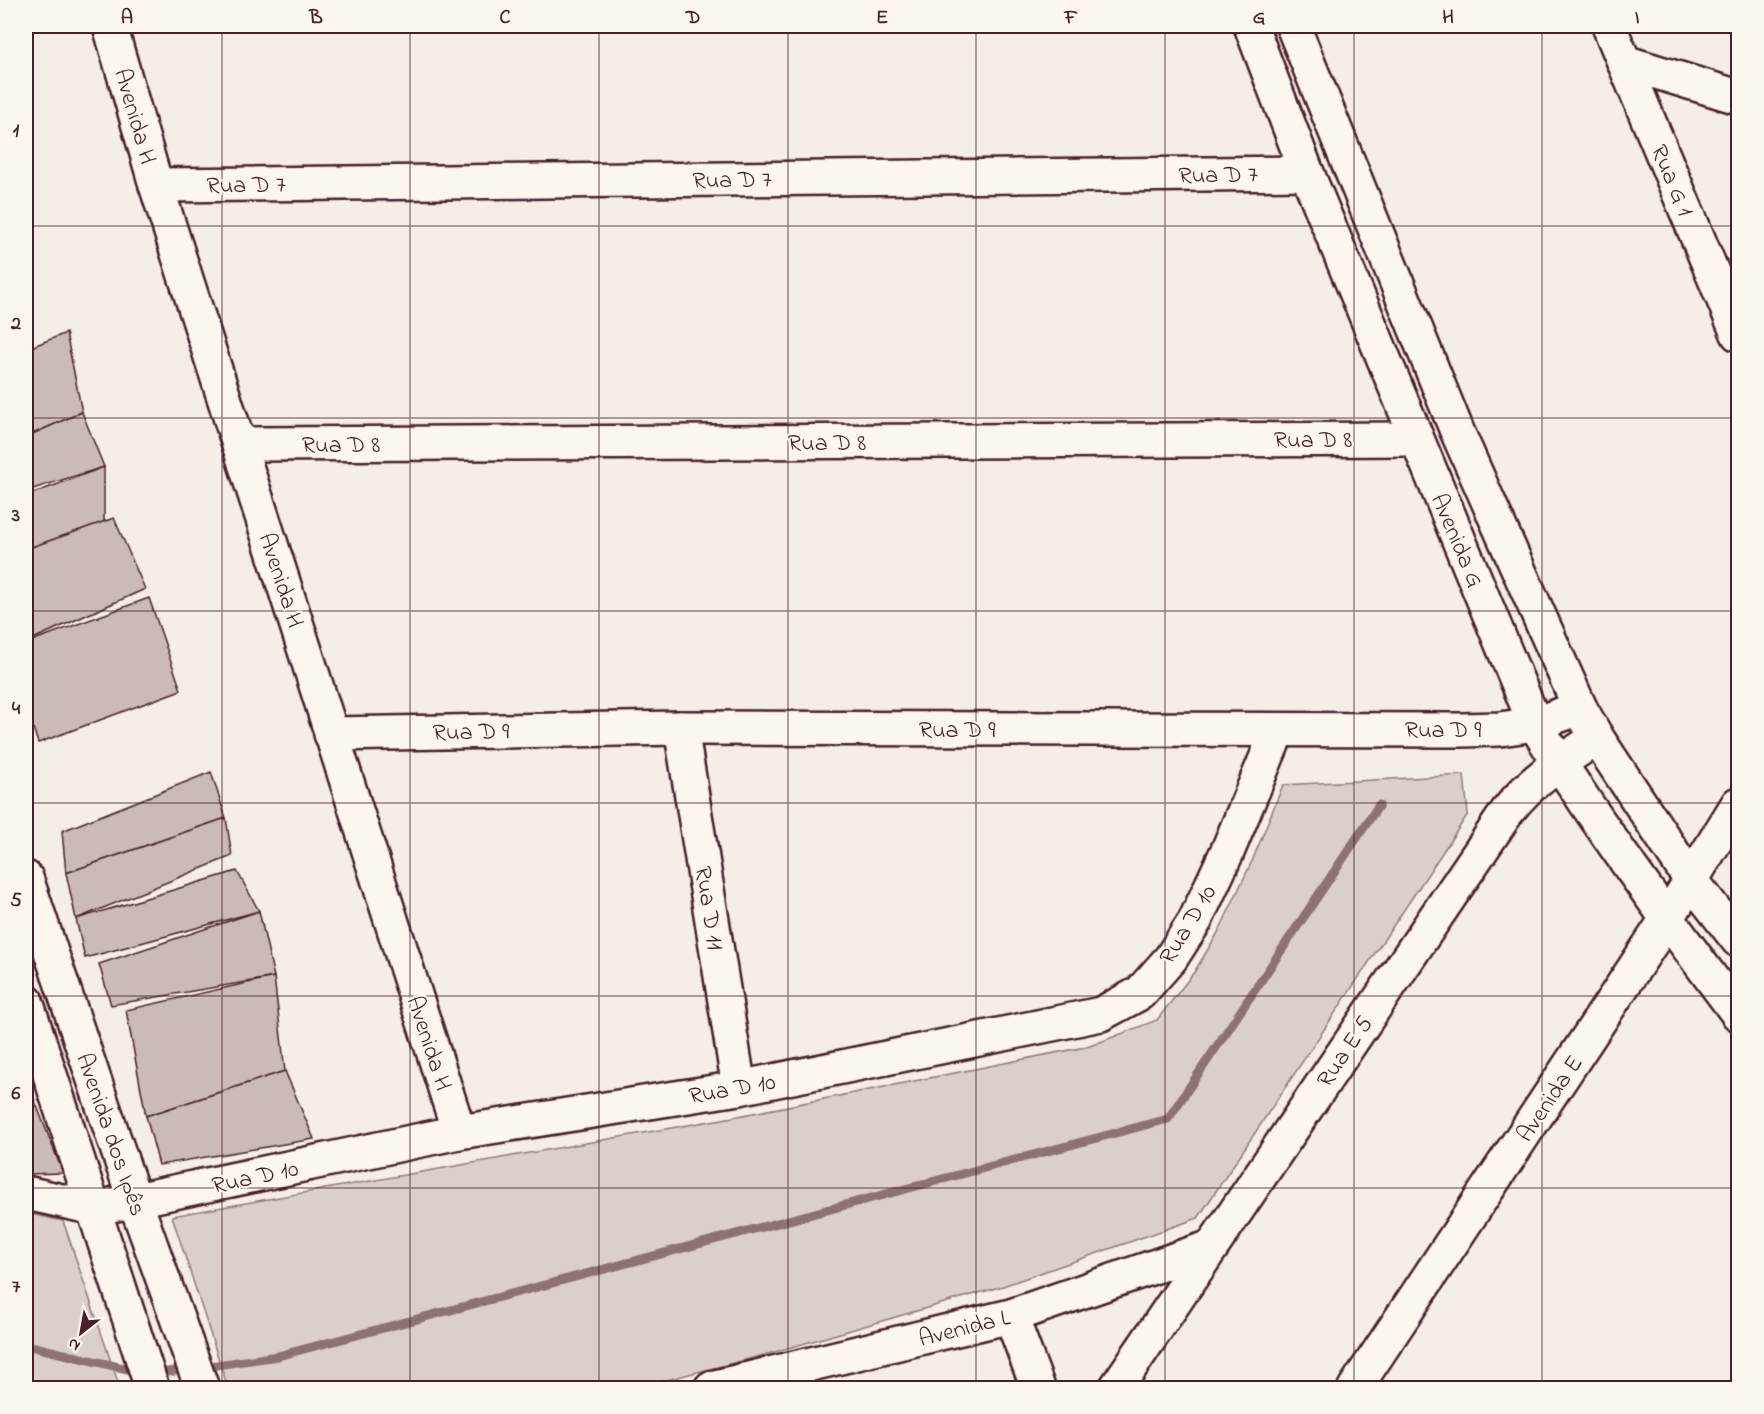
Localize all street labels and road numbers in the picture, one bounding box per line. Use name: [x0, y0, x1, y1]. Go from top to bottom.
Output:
street label: Avenida H: [103, 65, 164, 169]
street label: Rua G 1: [1640, 140, 1702, 222]
street label: Rua D 7: [1178, 158, 1258, 195]
street label: Rua D 7: [692, 163, 772, 200]
street label: Rua D 7: [206, 168, 286, 205]
street label: Rua D 8: [1274, 424, 1352, 459]
street label: Rua D 8: [788, 427, 866, 462]
street label: Rua D 8: [302, 429, 380, 464]
street label: Avenida G: [1420, 488, 1491, 593]
street label: Avenida H: [248, 529, 311, 633]
street label: Rua D 9: [919, 714, 996, 749]
street label: Rua D 9: [1405, 714, 1482, 749]
street label: Rua D 9: [432, 715, 510, 752]
street label: Rua D 11: [684, 864, 732, 953]
street label: Rua D 10: [1152, 879, 1227, 972]
street label: Avenida H: [396, 992, 459, 1096]
street label: Rua E 5: [1309, 1009, 1383, 1095]
street label: Avenida dos Ipês: [65, 1049, 154, 1221]
street label: Avenida E: [1509, 1049, 1593, 1150]
street label: Rua D 10: [686, 1066, 779, 1115]
street label: Rua D 10: [209, 1152, 302, 1205]
street label: Avenida L: [915, 1301, 1014, 1358]

